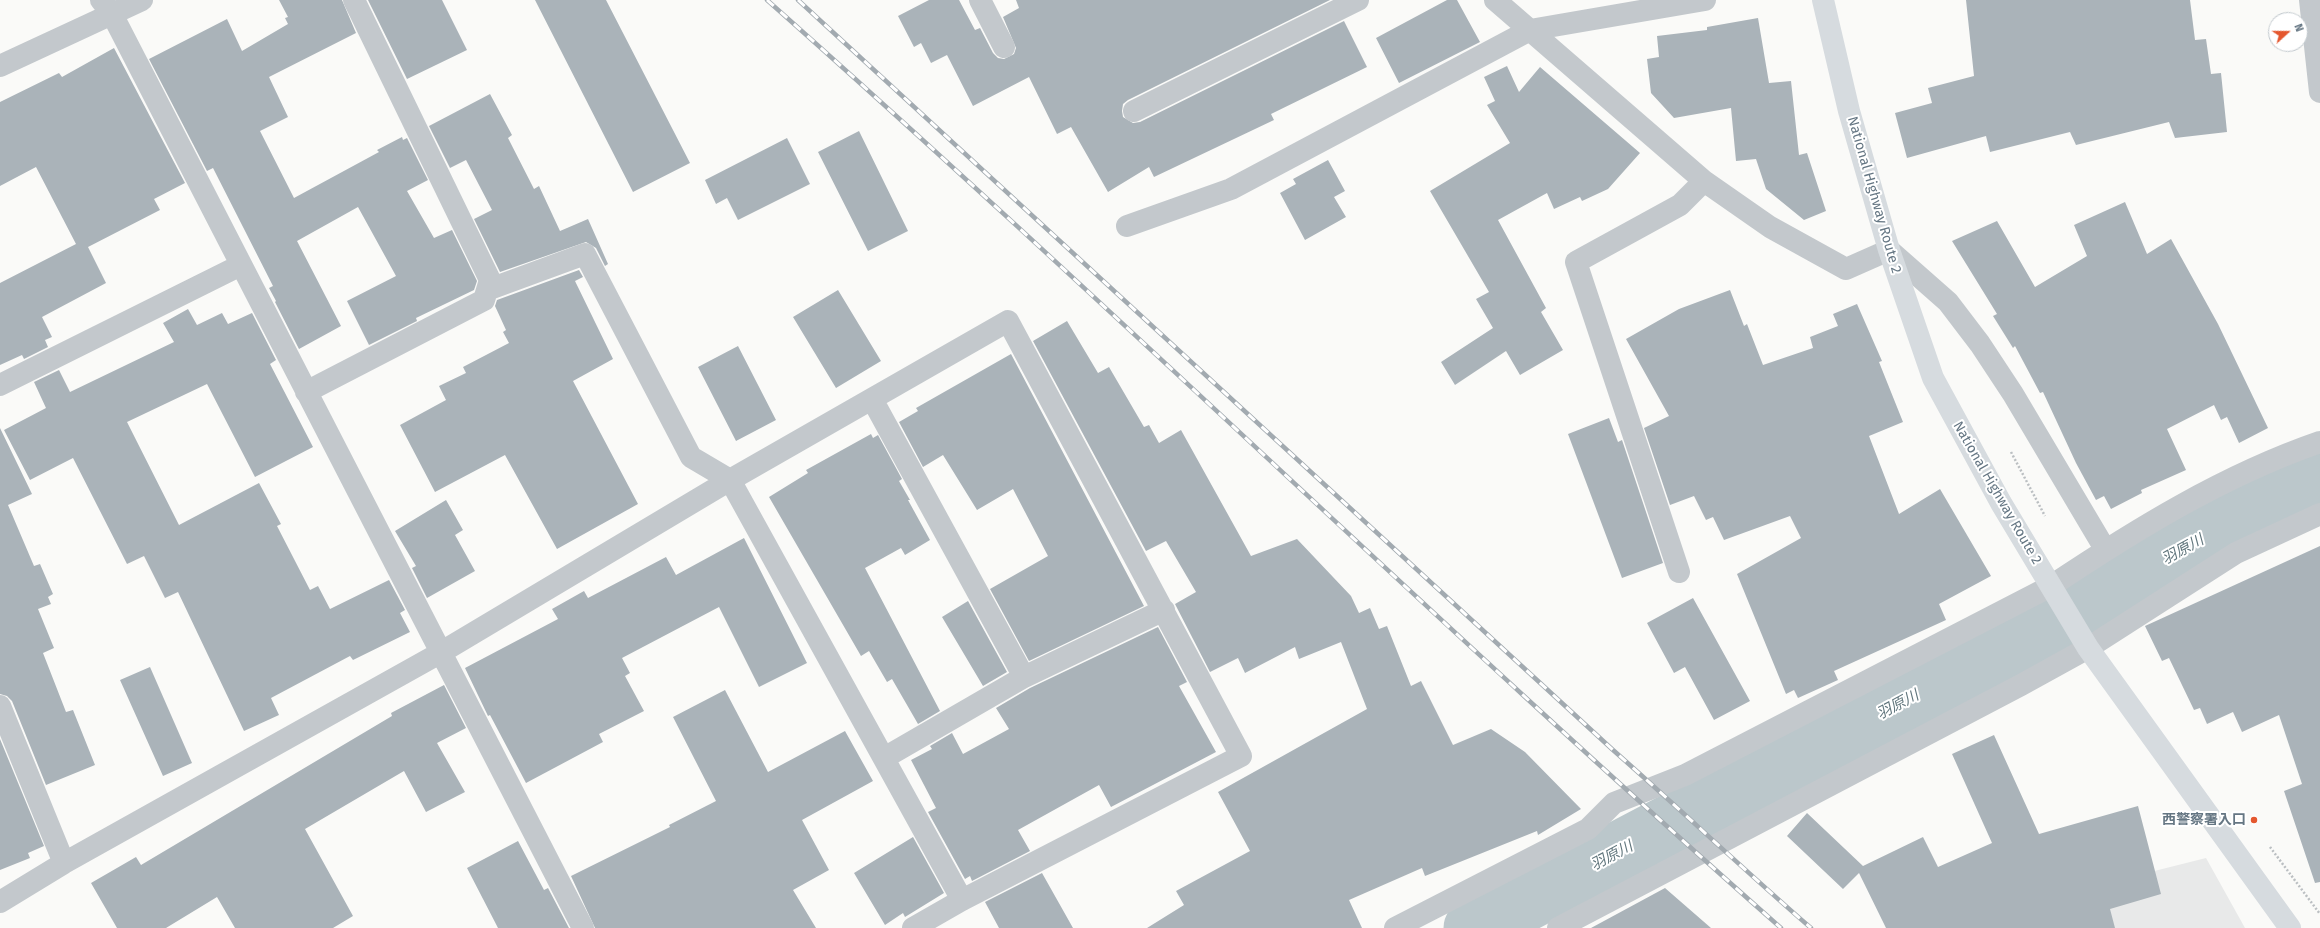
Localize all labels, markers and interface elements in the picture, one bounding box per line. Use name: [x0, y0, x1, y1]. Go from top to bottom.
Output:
north arrow: [2268, 12, 2308, 52]
text: N: [2291, 22, 2306, 34]
street label: National Highway Route 2: [1844, 115, 1904, 275]
street label: National Highway Route 2: [1949, 418, 2045, 568]
water label: 羽原川: [2159, 531, 2207, 569]
water label: 羽原川: [1874, 686, 1922, 724]
place label: 西警察署入口: [2162, 812, 2246, 828]
marker: 西警察署入口: [2249, 815, 2259, 825]
water label: 羽原川: [1588, 837, 1636, 875]

